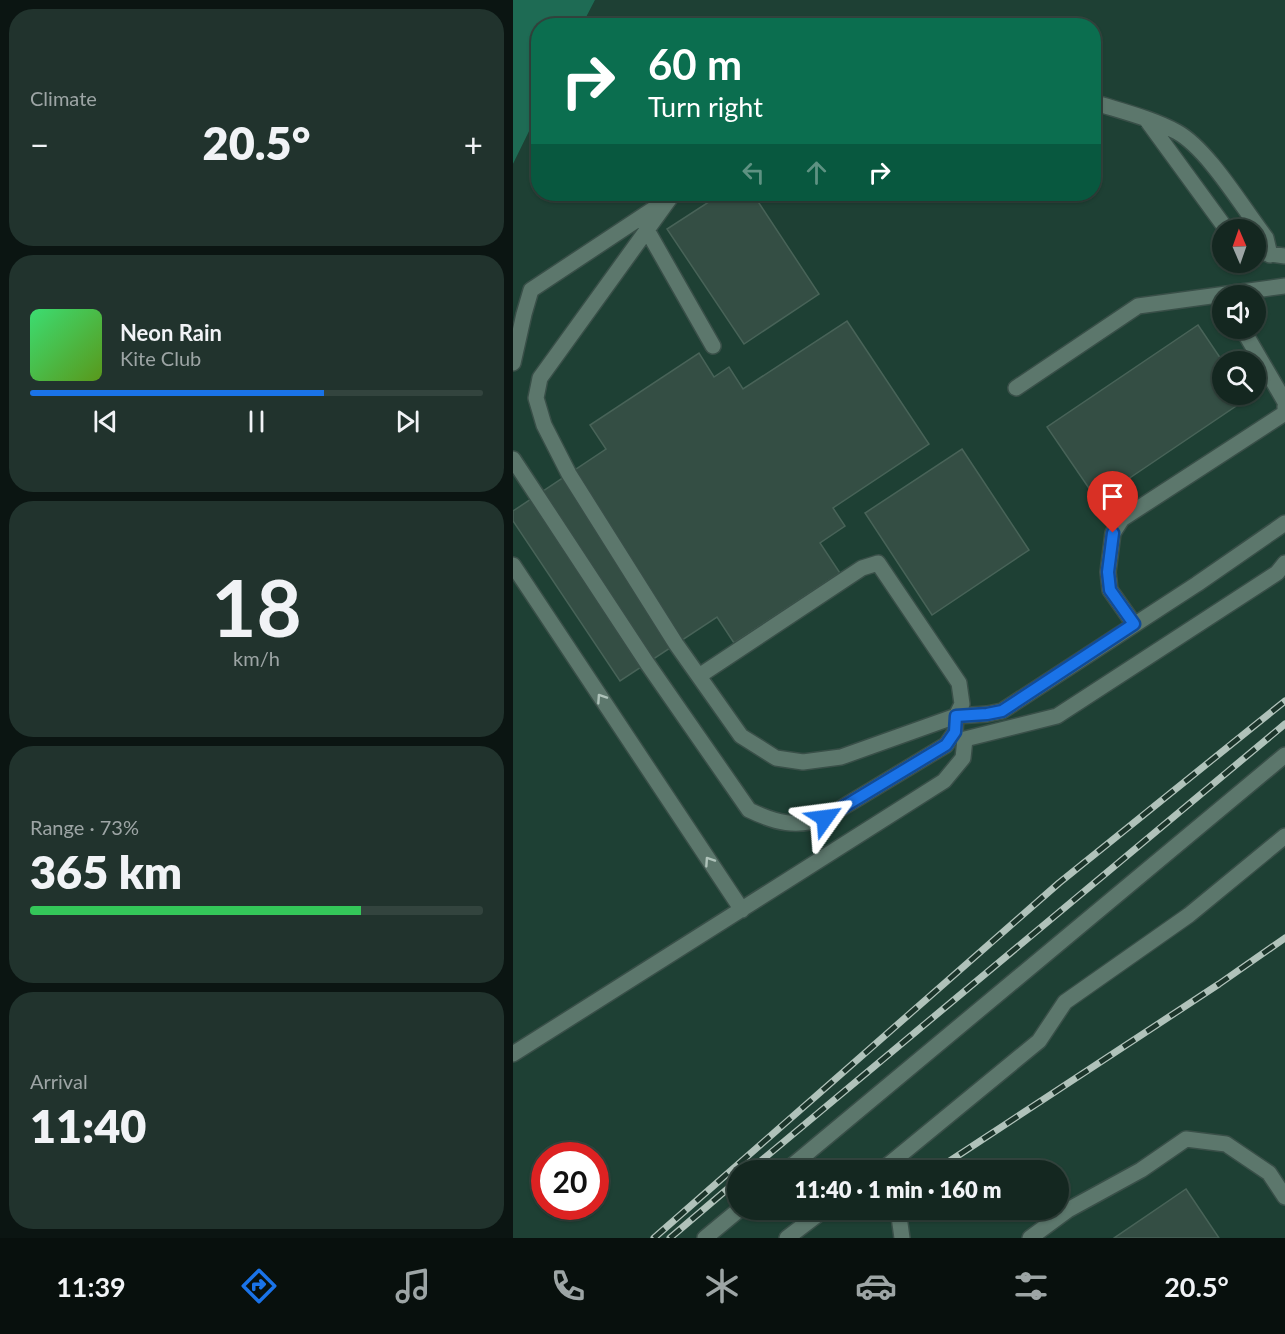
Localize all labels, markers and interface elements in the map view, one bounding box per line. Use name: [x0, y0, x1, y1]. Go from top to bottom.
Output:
text: 60 m: [648, 39, 742, 89]
icon: right: [549, 42, 627, 120]
text: Climate: [30, 86, 97, 110]
text: Turn right: [648, 90, 763, 123]
text: 20.5°: [203, 116, 310, 170]
text: −: [30, 124, 49, 164]
text: +: [464, 124, 483, 164]
icon: left: [737, 156, 770, 189]
icon: ahead: [800, 156, 833, 189]
icon: right: [863, 156, 896, 189]
north arrow: [1212, 219, 1266, 273]
map controls: [1212, 219, 1266, 405]
button: sound: [1212, 285, 1266, 339]
text: Neon Rain: [120, 319, 222, 346]
text: Kite Club: [120, 346, 201, 370]
button: search: [1212, 351, 1266, 405]
icon: previous: [89, 405, 122, 438]
icon: pause: [240, 405, 273, 438]
icon: next: [391, 405, 424, 438]
pin: [1087, 471, 1138, 533]
icon: arrive: [1096, 480, 1129, 513]
text: 18: [211, 560, 302, 654]
text: km/h: [233, 646, 280, 670]
one-way arrow: [598, 694, 609, 705]
position arrow: [793, 786, 857, 850]
text: Range · 73%: [30, 815, 139, 839]
text: 365 km: [30, 845, 182, 899]
one-way arrow: [705, 857, 716, 868]
text: Arrival: [30, 1069, 88, 1093]
text: 11:40: [30, 1099, 146, 1153]
speed limit sign: 20: [531, 1142, 609, 1220]
text: 11:40 · 1 min · 160 m: [795, 1176, 1001, 1203]
icon: directions: [238, 1265, 280, 1307]
icon: music: [392, 1265, 434, 1307]
icon: phone: [547, 1265, 589, 1307]
icon: climate: [701, 1265, 743, 1307]
icon: car: [855, 1265, 897, 1307]
icon: filters: [1010, 1265, 1052, 1307]
text: 11:39: [56, 1270, 126, 1303]
text: 20.5°: [1164, 1270, 1229, 1303]

